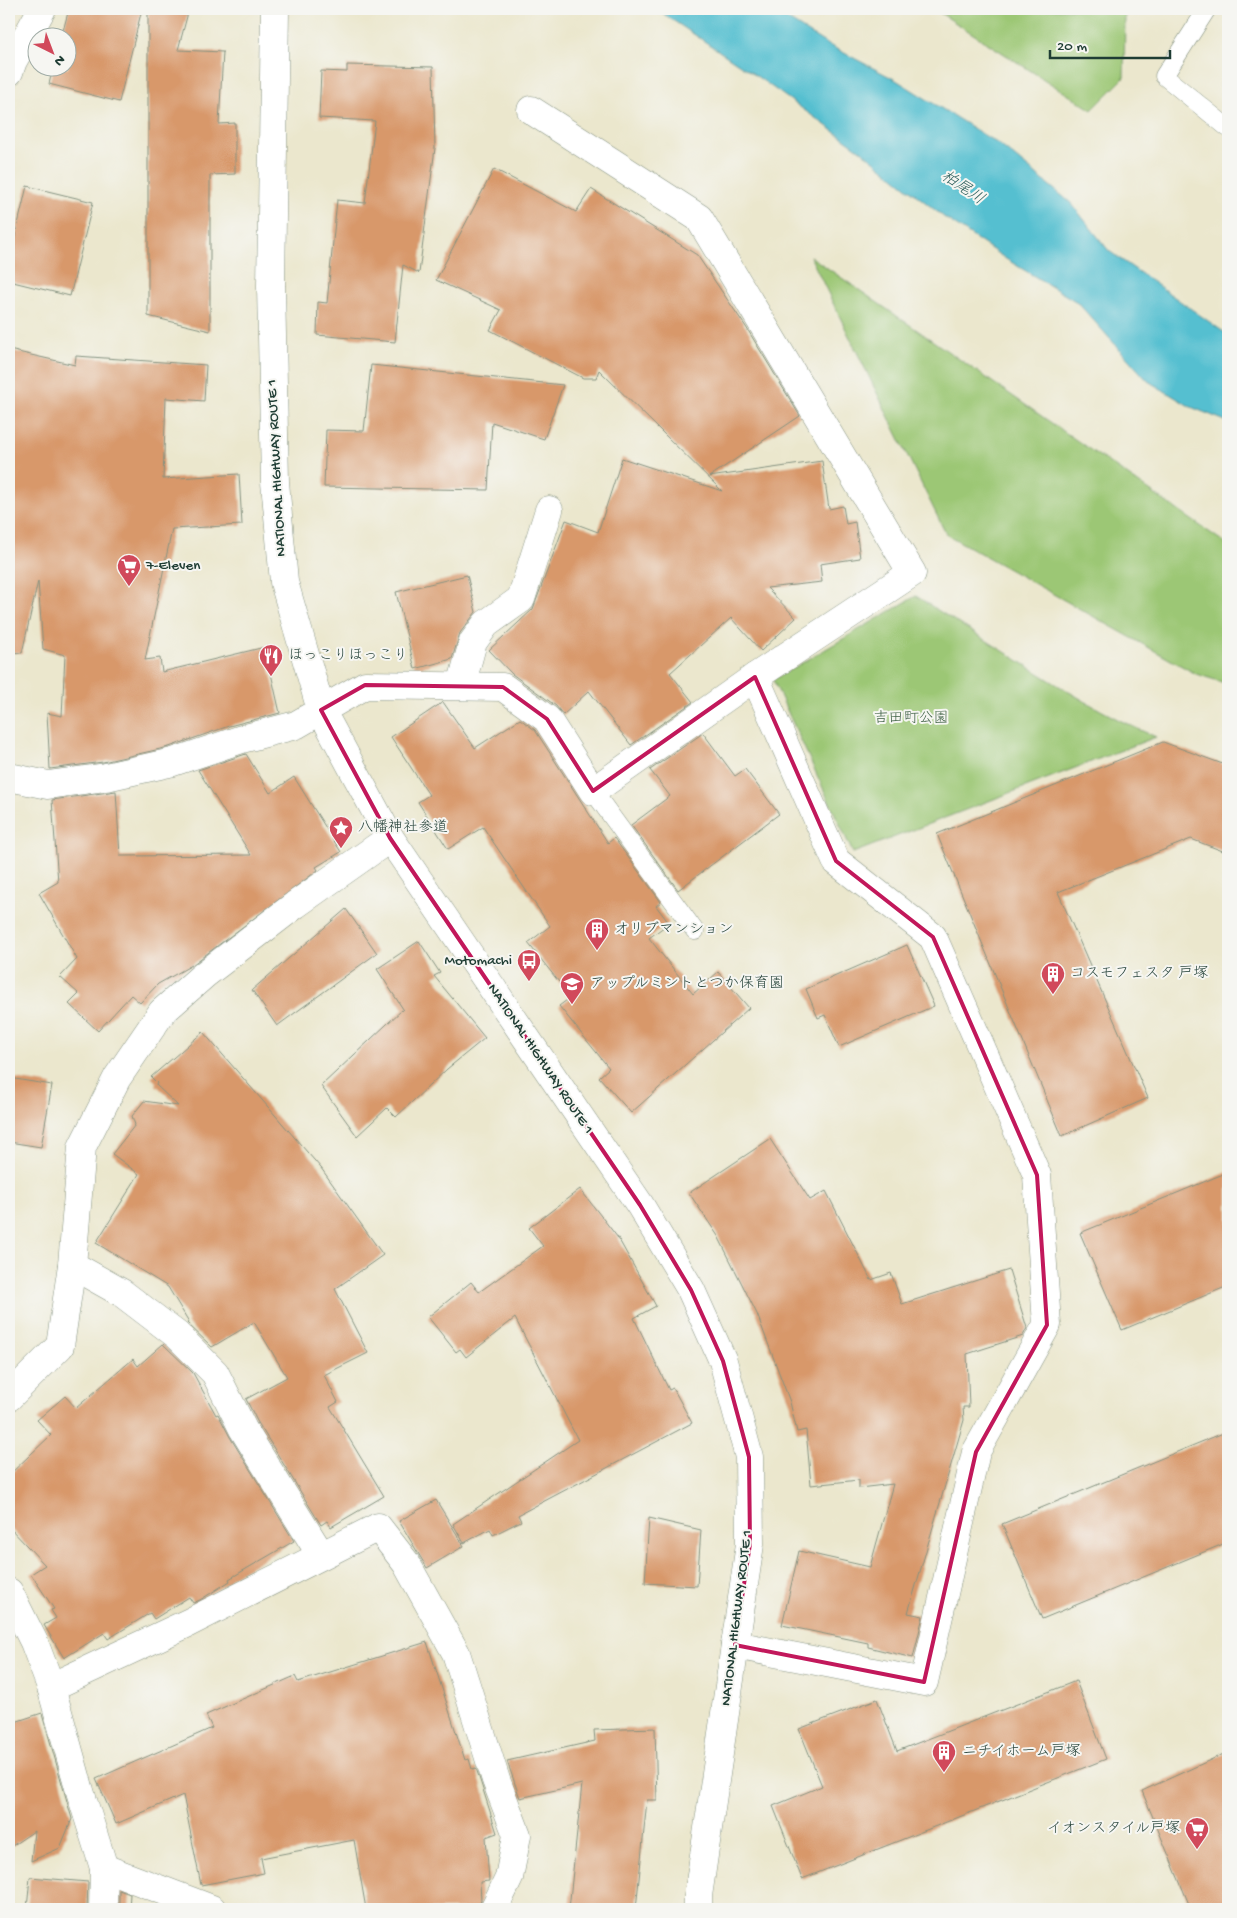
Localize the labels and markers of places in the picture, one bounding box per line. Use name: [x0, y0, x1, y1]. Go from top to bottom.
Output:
supermarket icon: 7-Eleven: [116, 553, 142, 587]
place label: 7-Eleven: [145, 557, 200, 575]
restaurant icon: ほっこりほっこり: [258, 643, 284, 677]
place label: ほっこりほっこり: [288, 647, 408, 665]
place icon: 八幡神社参道: [328, 815, 354, 849]
place label: 八幡神社参道: [358, 818, 448, 837]
building icon: オリブマンション: [584, 917, 610, 951]
place label: オリブマンション: [614, 921, 733, 939]
bus stop icon: Motomachi: [516, 948, 542, 982]
place label: Motomachi: [445, 952, 512, 970]
building icon: コスモフェスタ 戸塚: [1040, 961, 1066, 995]
place label: コスモフェスタ 戸塚: [1070, 965, 1208, 983]
school or university icon: アップルミントとつか保育園: [559, 971, 585, 1005]
place label: アップルミントとつか保育園: [590, 974, 784, 993]
building icon: ニチイホーム戸塚: [931, 1739, 957, 1773]
place label: ニチイホーム戸塚: [962, 1743, 1081, 1761]
supermarket icon: イオンスタイル戸塚: [1184, 1816, 1210, 1850]
place label: イオンスタイル戸塚: [1047, 1820, 1180, 1838]

